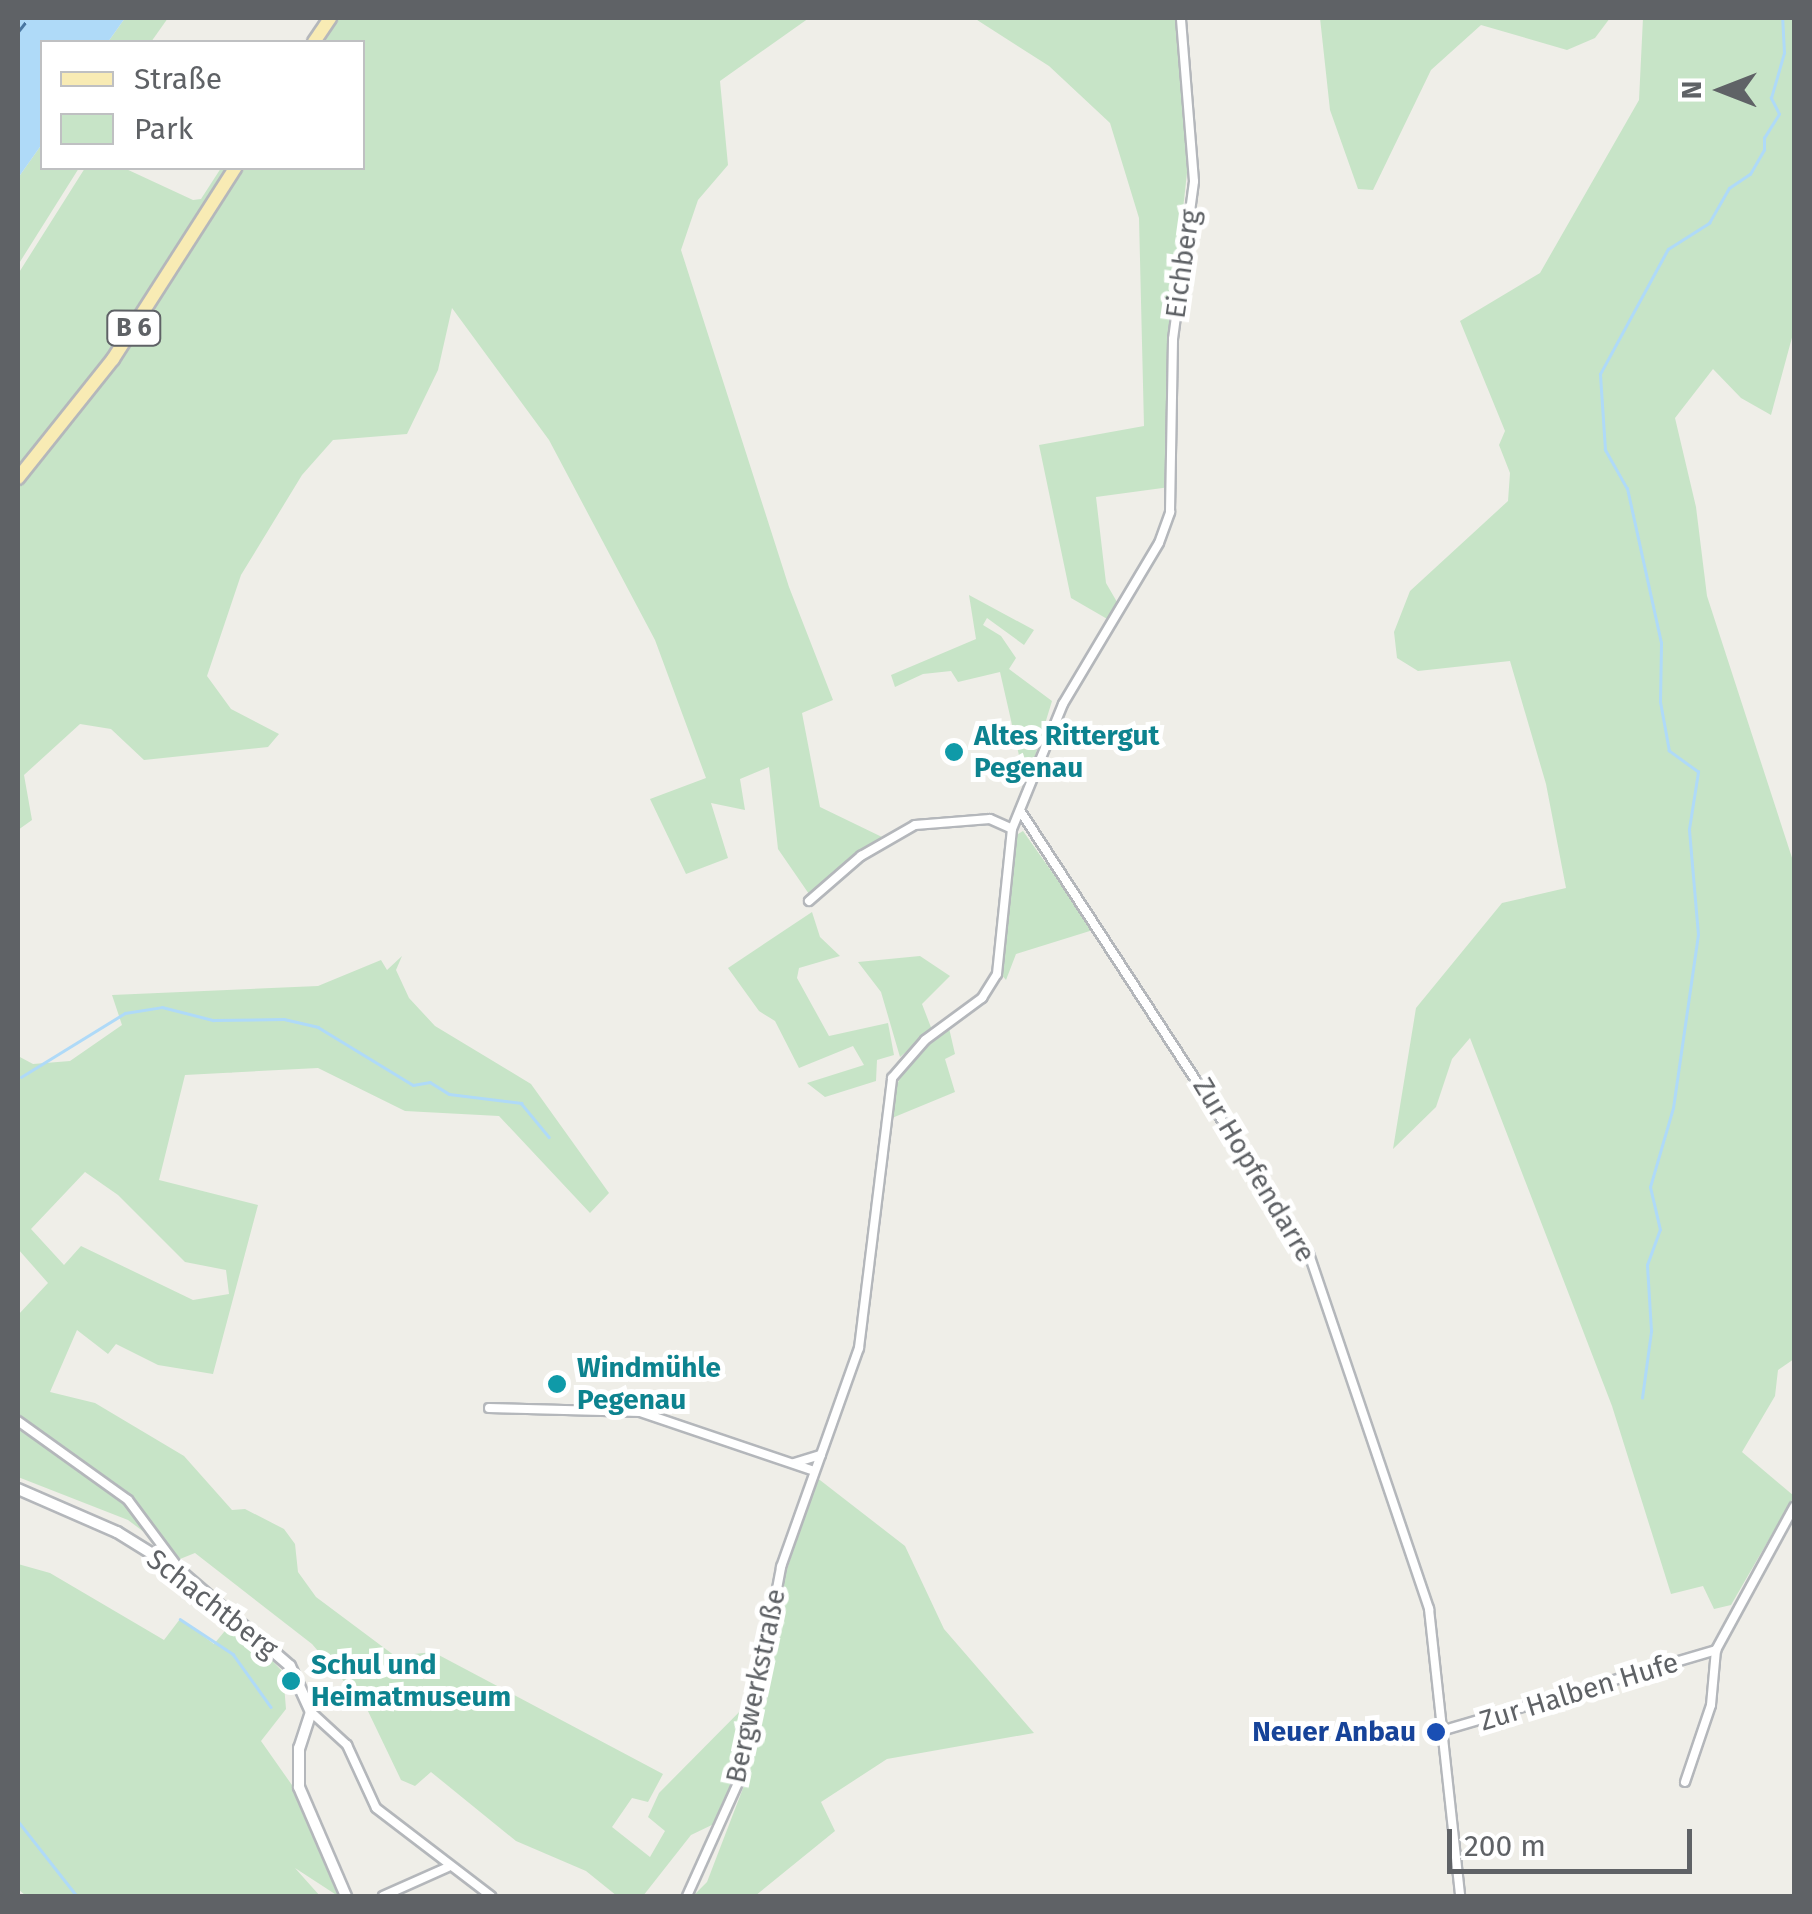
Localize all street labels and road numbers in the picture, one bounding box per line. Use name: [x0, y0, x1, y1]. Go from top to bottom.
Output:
street label: Eichberg: [1159, 207, 1207, 321]
road number: B 6: [104, 308, 164, 348]
street label: Zur Hopfendarre: [1186, 1072, 1322, 1268]
street label: Schachtberg: [140, 1542, 284, 1666]
street label: Bergwerkstraße: [719, 1586, 793, 1786]
street label: Zur Halben Hufe: [1475, 1646, 1683, 1738]

